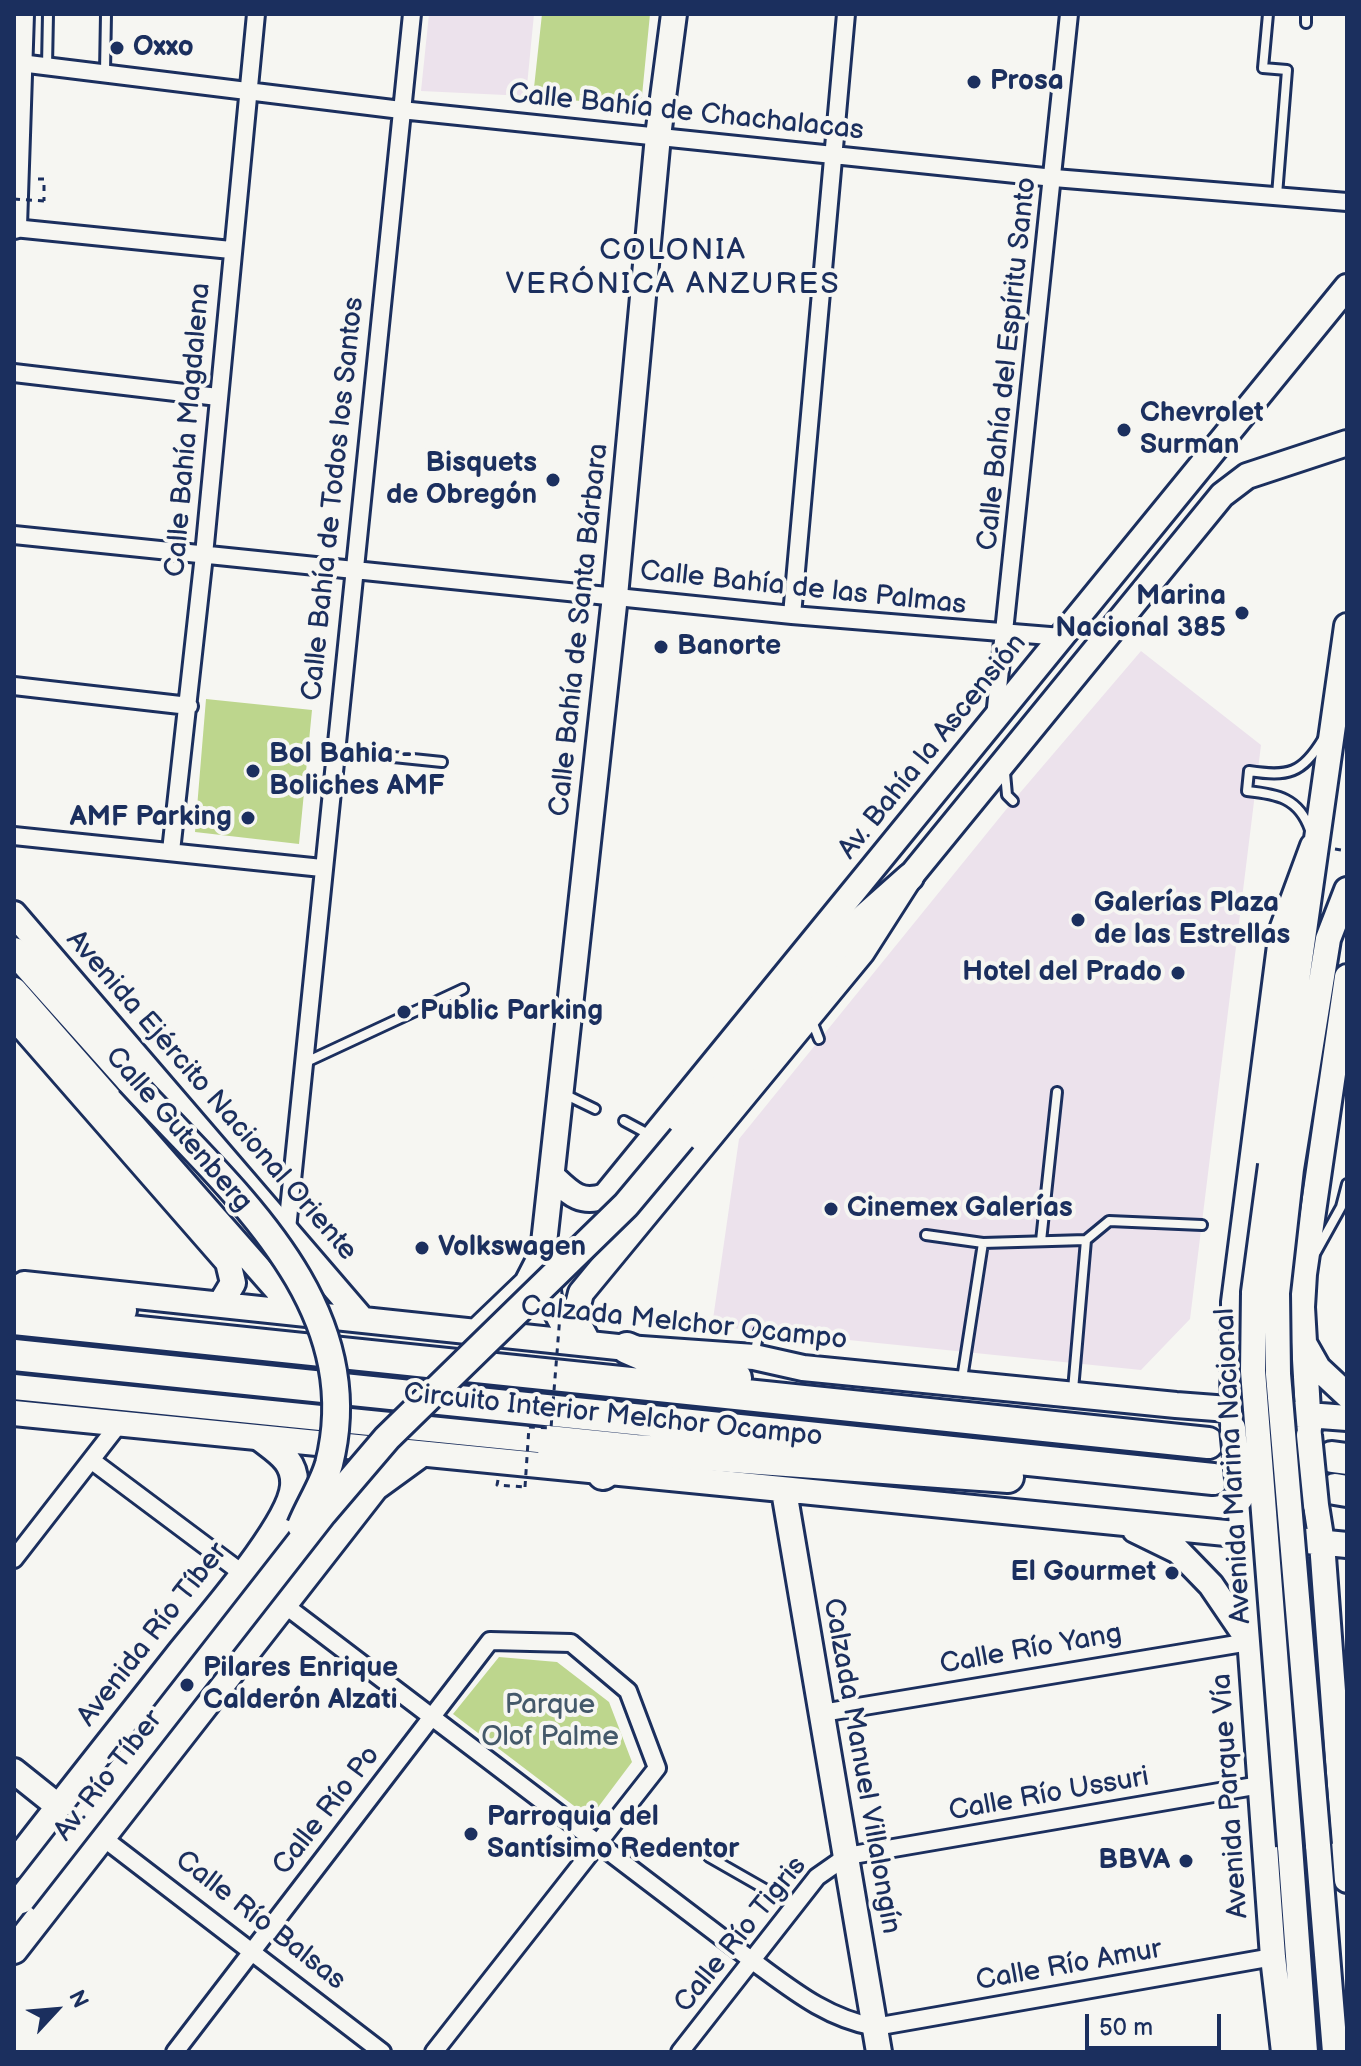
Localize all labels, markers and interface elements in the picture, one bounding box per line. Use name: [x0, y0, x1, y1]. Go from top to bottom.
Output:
place label: Oxxo: [133, 31, 194, 65]
marker: Oxxo: [108, 39, 126, 57]
place label: Prosa: [990, 65, 1064, 99]
marker: Prosa: [965, 73, 983, 91]
street label: Calle Bahía de Chachalacas: [507, 78, 865, 148]
street label: Calle Bahía del Espíritu Santo: [972, 176, 1044, 552]
district label: COLONIA VERÓNICA ANZURES: [505, 233, 841, 304]
street label: Calle Bahía Magdalena: [159, 282, 219, 578]
street label: Calle Bahía de Todos los Santos: [296, 296, 372, 702]
place label: Chevrolet Surman: [1140, 397, 1264, 463]
marker: Chevrolet Surman: [1115, 421, 1133, 439]
street label: Calle Bahía de Santa Bárbara: [544, 442, 616, 818]
place label: Bisquets de Obregón: [386, 447, 537, 513]
marker: Bisquets de Obregón: [544, 471, 562, 489]
street label: Calle Bahía de las Palmas: [638, 555, 968, 623]
place label: Marina Nacional 385: [1055, 580, 1226, 646]
marker: Marina Nacional 385: [1233, 604, 1251, 622]
street label: Av. Bahía la Ascensión: [832, 628, 1034, 866]
place label: Banorte: [677, 630, 781, 664]
marker: Banorte: [652, 638, 670, 656]
place label: Bol Bahia - Boliches AMF: [269, 738, 445, 804]
marker: Bol Bahia - Boliches AMF: [244, 762, 262, 780]
place label: AMF Parking: [70, 801, 232, 835]
marker: AMF Parking: [239, 809, 257, 827]
place label: Galerías Plaza de las Estrellas: [1094, 887, 1290, 953]
marker: Galerías Plaza de las Estrellas: [1069, 911, 1087, 929]
street label: Avenida Ejército Nacional Oriente: [58, 924, 364, 1268]
place label: Hotel del Prado: [962, 956, 1162, 990]
marker: Hotel del Prado: [1169, 964, 1187, 982]
place label: Public Parking: [420, 995, 603, 1029]
marker: Public Parking: [395, 1003, 413, 1021]
street label: Calle Gutenberg: [97, 1041, 259, 1219]
place label: Cinemex Galerías: [847, 1192, 1073, 1226]
marker: Cinemex Galerías: [822, 1200, 840, 1218]
place label: Volkswagen: [438, 1231, 586, 1265]
marker: Volkswagen: [413, 1239, 431, 1257]
street label: Calzada Melchor Ocampo: [519, 1290, 849, 1358]
street label: Avenida Marina Nacional: [1209, 1307, 1259, 1625]
street label: Circuito Interior Melchor Ocampo: [402, 1377, 824, 1455]
street label: Avenida Río Tíber: [71, 1536, 235, 1734]
place label: El Gourmet: [1010, 1556, 1156, 1590]
marker: El Gourmet: [1163, 1564, 1181, 1582]
street label: Calzada Manuel Villalongín: [815, 1595, 907, 1937]
street label: Calle Río Yang: [937, 1617, 1125, 1683]
place label: Pilares Enrique Calderón Alzati: [203, 1652, 398, 1718]
street label: Avenida Parque Vía: [1206, 1672, 1256, 1920]
marker: Pilares Enrique Calderón Alzati: [178, 1676, 196, 1694]
park label: Parque Olof Palme: [481, 1689, 619, 1755]
street label: Av. Río Tíber: [47, 1704, 171, 1848]
street label: Calle Río Po: [266, 1740, 388, 1882]
street label: Calle Río Ussuri: [946, 1761, 1152, 1829]
place label: Parroquia del Santísimo Redentor: [487, 1801, 739, 1867]
marker: Parroquia del Santísimo Redentor: [462, 1825, 480, 1843]
street label: Calle Río Balsas: [168, 1844, 352, 1998]
place label: BBVA: [1098, 1844, 1170, 1878]
street label: Calle Río Tigris: [668, 1850, 814, 2020]
marker: BBVA: [1177, 1852, 1195, 1870]
street label: Calle Río Amur: [973, 1933, 1165, 1999]
north arrow: [16, 1970, 96, 2050]
text: N: [62, 1986, 94, 2013]
scale bar: [1089, 1998, 1225, 2048]
text: 50 m: [1099, 2013, 1153, 2042]

